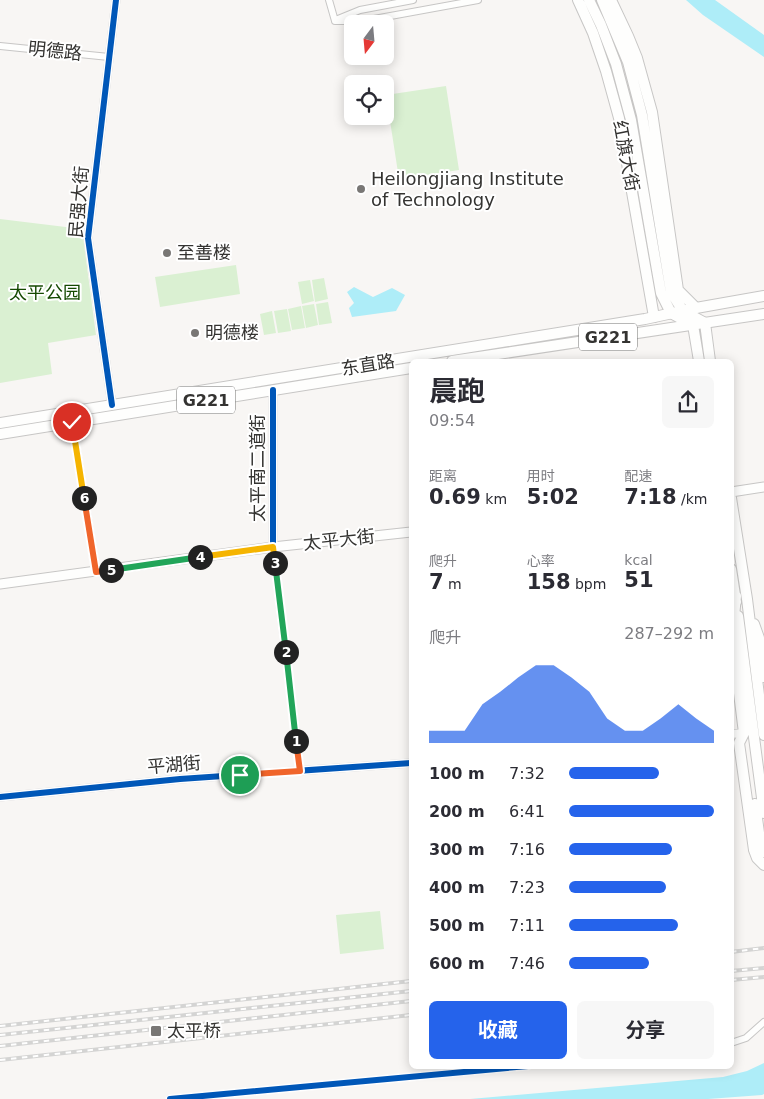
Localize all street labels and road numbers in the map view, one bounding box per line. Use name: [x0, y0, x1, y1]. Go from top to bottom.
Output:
street label: 明德路: [27, 37, 83, 64]
street label: 红旗大街: [609, 119, 644, 193]
street label: 民强大街: [65, 165, 92, 239]
road number: G221: [579, 324, 637, 351]
street label: 东直路: [340, 350, 396, 379]
road number: G221: [177, 386, 235, 414]
street label: 太平南二道街: [247, 414, 268, 522]
street label: 太平大街: [302, 525, 376, 554]
street label: 平湖街: [146, 752, 202, 777]

